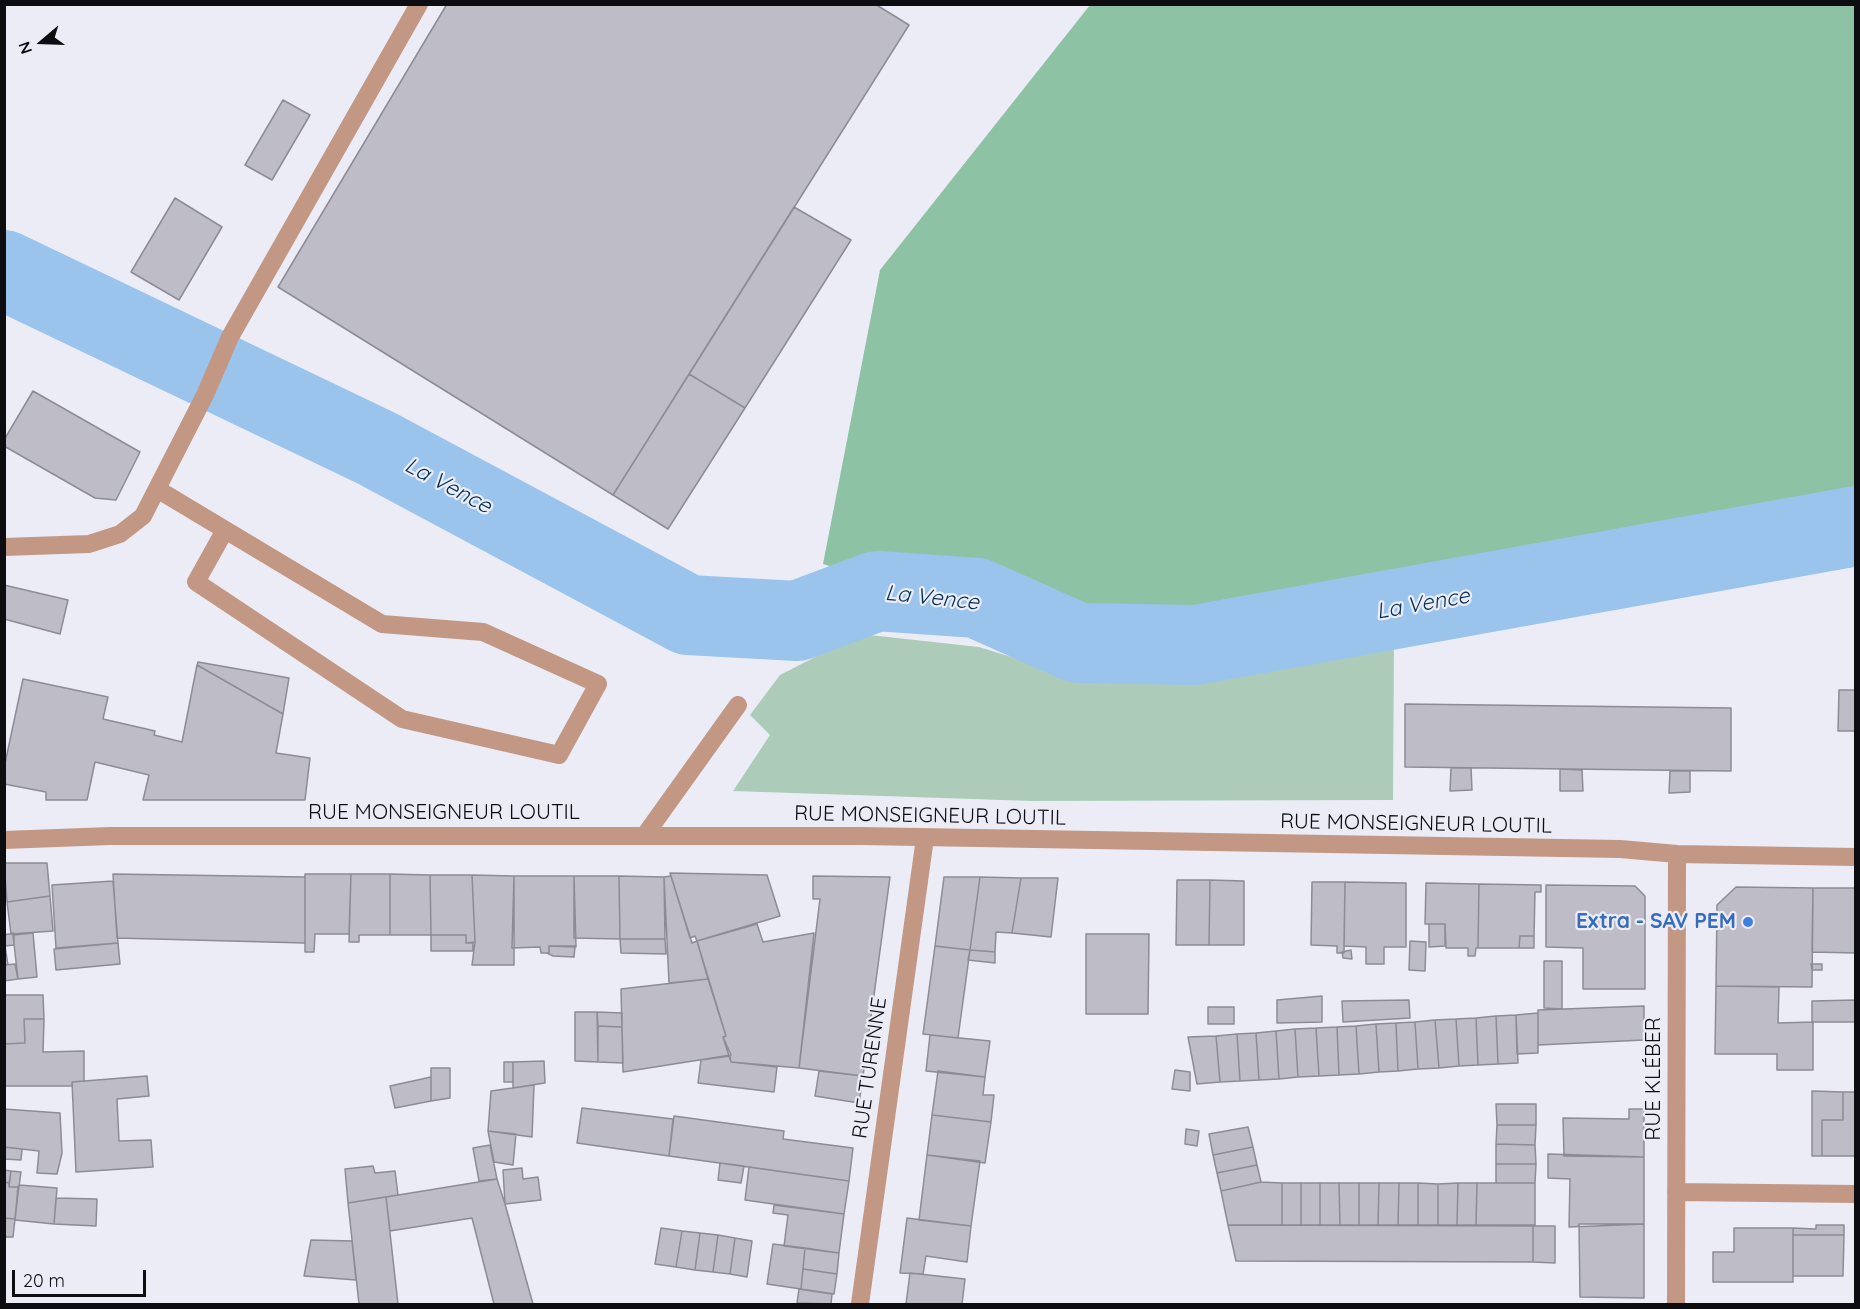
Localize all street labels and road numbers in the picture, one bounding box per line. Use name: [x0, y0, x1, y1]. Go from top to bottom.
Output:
street label: RUE MONSEIGNEUR LOUTIL: [308, 800, 580, 826]
street label: RUE MONSEIGNEUR LOUTIL: [794, 801, 1066, 831]
street label: RUE MONSEIGNEUR LOUTIL: [1280, 809, 1552, 839]
street label: RUE TURENNE: [848, 996, 892, 1140]
street label: RUE KLÉBER: [1641, 1017, 1667, 1141]

